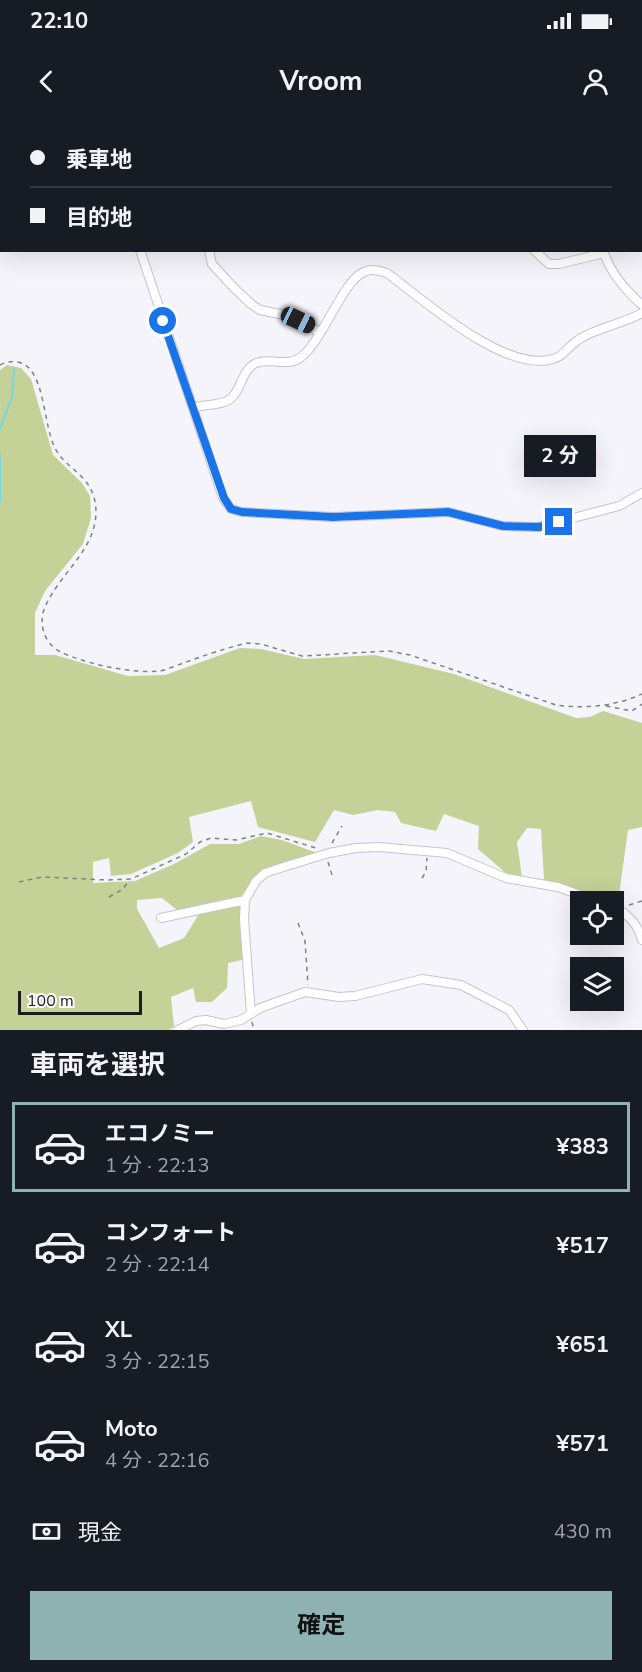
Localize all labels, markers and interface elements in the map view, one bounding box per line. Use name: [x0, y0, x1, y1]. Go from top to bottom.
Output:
text: 22:10: [30, 6, 88, 36]
text: Vroom: [280, 63, 362, 100]
icon: back: [30, 65, 63, 98]
icon: person: [579, 65, 612, 98]
text: 乗車地: [66, 145, 132, 175]
text: 目的地: [66, 203, 132, 233]
car: [278, 304, 318, 336]
route start: [149, 307, 176, 334]
callout: 2 分: [523, 435, 595, 477]
text: 2 分: [541, 442, 579, 469]
route end: [545, 508, 572, 535]
map controls: [570, 891, 624, 1011]
button: locate: [570, 891, 624, 945]
button: layers: [570, 957, 624, 1011]
scale bar: [18, 988, 142, 1016]
text: 100 m: [27, 990, 74, 1012]
text: 車両を選択: [30, 1047, 165, 1084]
text: エコノミー: [105, 1119, 215, 1149]
icon: car: [33, 1120, 87, 1174]
text: ¥383: [556, 1132, 609, 1162]
text: 1 分 · 22:13: [105, 1152, 210, 1179]
text: コンフォート: [105, 1218, 236, 1248]
icon: car: [33, 1219, 87, 1273]
text: ¥517: [556, 1231, 609, 1261]
text: 2 分 · 22:14: [105, 1251, 210, 1278]
text: XL: [105, 1315, 132, 1345]
icon: car: [33, 1318, 87, 1372]
text: ¥651: [556, 1330, 609, 1360]
text: 3 分 · 22:15: [105, 1348, 210, 1375]
text: Moto: [105, 1414, 158, 1444]
icon: car: [33, 1417, 87, 1471]
text: ¥571: [556, 1429, 609, 1459]
text: 4 分 · 22:16: [105, 1447, 210, 1474]
icon: cash: [30, 1515, 63, 1548]
text: 現金: [78, 1518, 122, 1548]
text: 430 m: [554, 1518, 612, 1545]
button: 確定: [30, 1591, 612, 1660]

